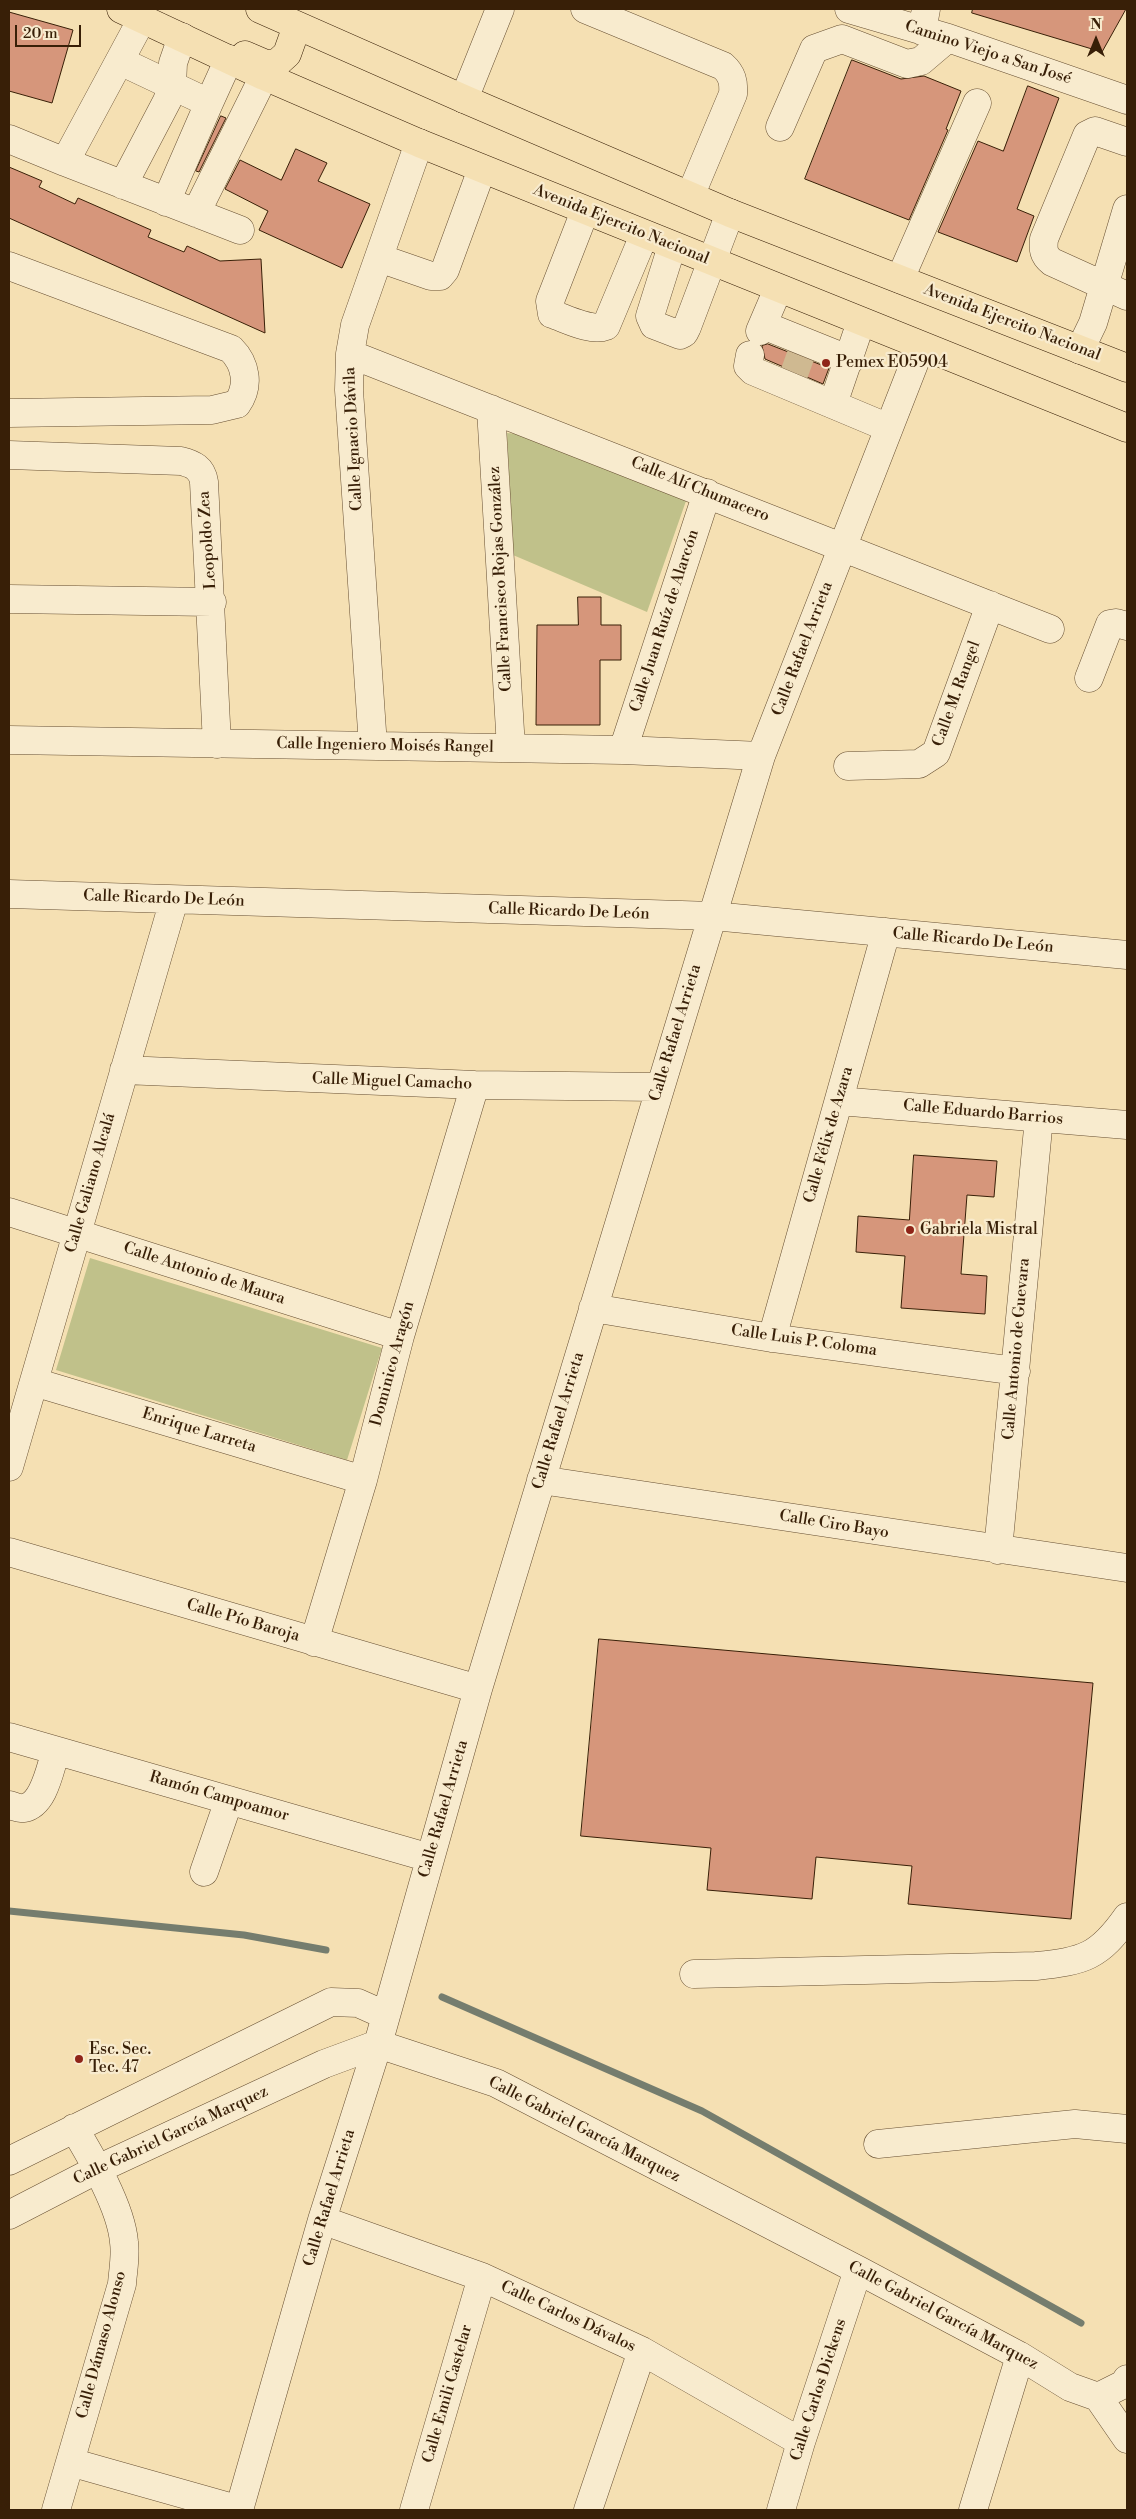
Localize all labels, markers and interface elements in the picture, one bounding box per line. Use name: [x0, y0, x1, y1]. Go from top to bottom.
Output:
scale bar: [18, 15, 84, 47]
north arrow: [1071, 15, 1121, 65]
text: N: [1090, 16, 1102, 34]
street label: Camino Viejo a San José: [902, 17, 1074, 89]
text: 20 m: [23, 24, 58, 43]
street label: Avenida Ejercito Nacional: [530, 181, 712, 269]
street label: Avenida Ejercito Nacional: [921, 280, 1103, 366]
place label: Pemex E05904: [836, 353, 948, 373]
marker: Pemex E05904: [820, 357, 832, 369]
street label: Calle Ignacio Dávila: [341, 367, 367, 511]
street label: Calle Alí Chumacero: [628, 453, 772, 527]
street label: Calle Francisco Rojas González: [486, 466, 516, 692]
street label: Leopoldo Zea: [195, 490, 221, 590]
street label: Calle Juan Ruíz de Alarcón: [626, 527, 704, 715]
street label: Calle Rafael Arrieta: [769, 579, 837, 719]
street label: Calle M. Rangel: [929, 639, 985, 749]
street label: Calle Ingeniero Moisés Rangel: [276, 735, 494, 757]
street label: Calle Ricardo De León: [83, 887, 245, 911]
street label: Calle Ricardo De León: [488, 900, 650, 924]
street label: Calle Ricardo De León: [892, 924, 1054, 958]
street label: Calle Rafael Arrieta: [646, 962, 706, 1104]
street label: Calle Félix de Azara: [800, 1065, 858, 1205]
street label: Calle Miguel Camacho: [311, 1070, 473, 1094]
street label: Calle Eduardo Barrios: [902, 1096, 1064, 1130]
street label: Calle Galiano Alcalá: [62, 1111, 120, 1255]
place label: Gabriela Mistral: [920, 1220, 1038, 1240]
marker: Gabriela Mistral: [904, 1224, 916, 1236]
street label: Calle Antonio de Maura: [121, 1239, 287, 1309]
street label: Calle Antonio de Guevara: [999, 1257, 1035, 1441]
street label: Dominico Aragón: [367, 1299, 419, 1429]
street label: Calle Luis P. Coloma: [730, 1321, 878, 1361]
street label: Calle Rafael Arrieta: [529, 1350, 589, 1492]
street label: Enrique Larreta: [140, 1405, 258, 1457]
street label: Calle Ciro Bayo: [778, 1507, 890, 1543]
street label: Calle Pío Baroja: [184, 1596, 302, 1646]
street label: Calle Rafael Arrieta: [415, 1738, 473, 1880]
street label: Ramón Campoamor: [147, 1768, 291, 1826]
place label: Esc. Sec. Tec. 47: [89, 2040, 151, 2078]
marker: Esc. Sec. Tec. 47: [73, 2053, 85, 2065]
street label: Calle Gabriel García Marquez: [485, 2073, 683, 2187]
street label: Calle Gabriel García Marquez: [71, 2082, 271, 2190]
street label: Calle Rafael Arrieta: [300, 2127, 360, 2269]
street label: Calle Gabriel García Marquez: [845, 2258, 1041, 2374]
street label: Calle Dámaso Alonso: [73, 2269, 131, 2421]
street label: Calle Carlos Dávalos: [497, 2277, 639, 2357]
street label: Calle Carlos Dickens: [787, 2316, 851, 2464]
street label: Calle Emili Castelar: [419, 2323, 477, 2465]

